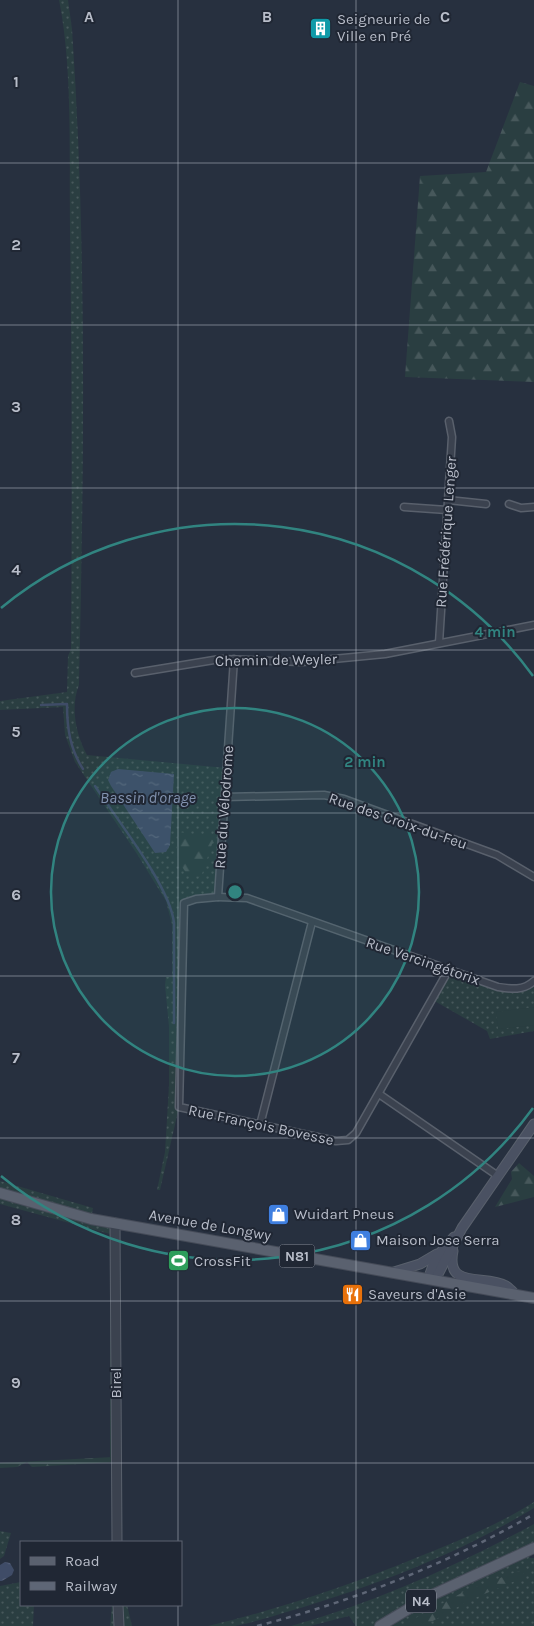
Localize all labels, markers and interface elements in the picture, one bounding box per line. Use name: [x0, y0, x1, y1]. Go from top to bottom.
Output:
text: A: [84, 7, 94, 26]
text: B: [262, 7, 272, 26]
text: C: [440, 7, 450, 26]
place label: Seigneurie de Ville en Pré: [337, 10, 430, 45]
building icon: Seigneurie de Ville en Pré: [309, 16, 333, 40]
text: 1: [13, 72, 19, 91]
text: 2: [11, 235, 21, 254]
text: 3: [11, 397, 21, 416]
street label: Rue Frédérique Lenger: [432, 455, 460, 608]
text: 4: [11, 560, 21, 579]
text: 4 min: [474, 623, 516, 641]
street label: Chemin de Weyler: [215, 650, 338, 670]
text: 5: [11, 722, 21, 741]
street label: Rue du Vélodrome: [211, 745, 237, 869]
text: 2 min: [344, 753, 386, 771]
water label: Bassin d'orage: [100, 788, 197, 807]
street label: Rue des Croix-du-Feu: [326, 789, 470, 853]
centre of rings: [226, 883, 244, 901]
text: 6: [11, 885, 21, 904]
street label: Rue Vercingétorix: [364, 933, 483, 989]
text: 7: [12, 1048, 20, 1067]
street label: Rue François Bovesse: [187, 1101, 335, 1149]
shop icon: Wuidart Pneus: [266, 1202, 290, 1226]
street label: Avenue de Longwy: [148, 1205, 272, 1245]
place label: Wuidart Pneus: [294, 1205, 394, 1223]
text: 8: [11, 1210, 21, 1229]
shop icon: Maison Jose Serra: [348, 1228, 372, 1252]
place label: Maison Jose Serra: [376, 1231, 499, 1249]
road number: N81: [280, 1244, 314, 1268]
sports icon: CrossFit: [166, 1249, 190, 1273]
place label: CrossFit: [194, 1252, 251, 1270]
restaurant icon: Saveurs d'Asie: [340, 1282, 364, 1306]
place label: Saveurs d'Asie: [368, 1285, 466, 1303]
street label: Birel: [107, 1367, 125, 1399]
text: 9: [11, 1373, 21, 1392]
legend: [20, 1541, 182, 1606]
text: Road: [65, 1552, 100, 1570]
text: Railway: [65, 1577, 117, 1595]
road number: N4: [406, 1590, 436, 1612]

